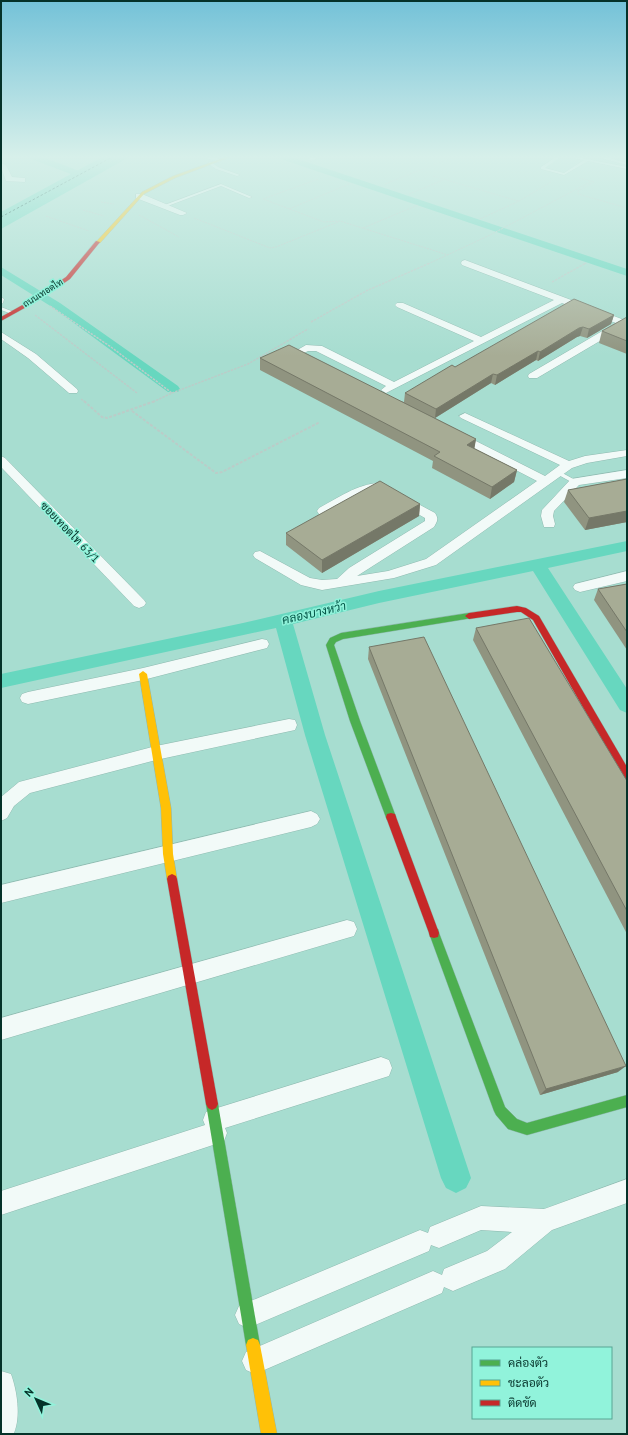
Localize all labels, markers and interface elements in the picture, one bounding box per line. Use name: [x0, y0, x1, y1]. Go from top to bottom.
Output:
street label: ถนนเทอดไท: [21, 276, 65, 309]
street label: ซอยเทอดไท 63/1: [37, 498, 103, 565]
water label: คลองบางหว้า: [280, 598, 348, 627]
legend: [472, 1347, 612, 1419]
text: คล่องตัว: [508, 1355, 548, 1370]
text: ชะลอตัว: [508, 1375, 549, 1390]
north arrow: [16, 1379, 56, 1419]
text: N: [21, 1385, 36, 1400]
text: ติดขัด: [508, 1395, 537, 1410]

